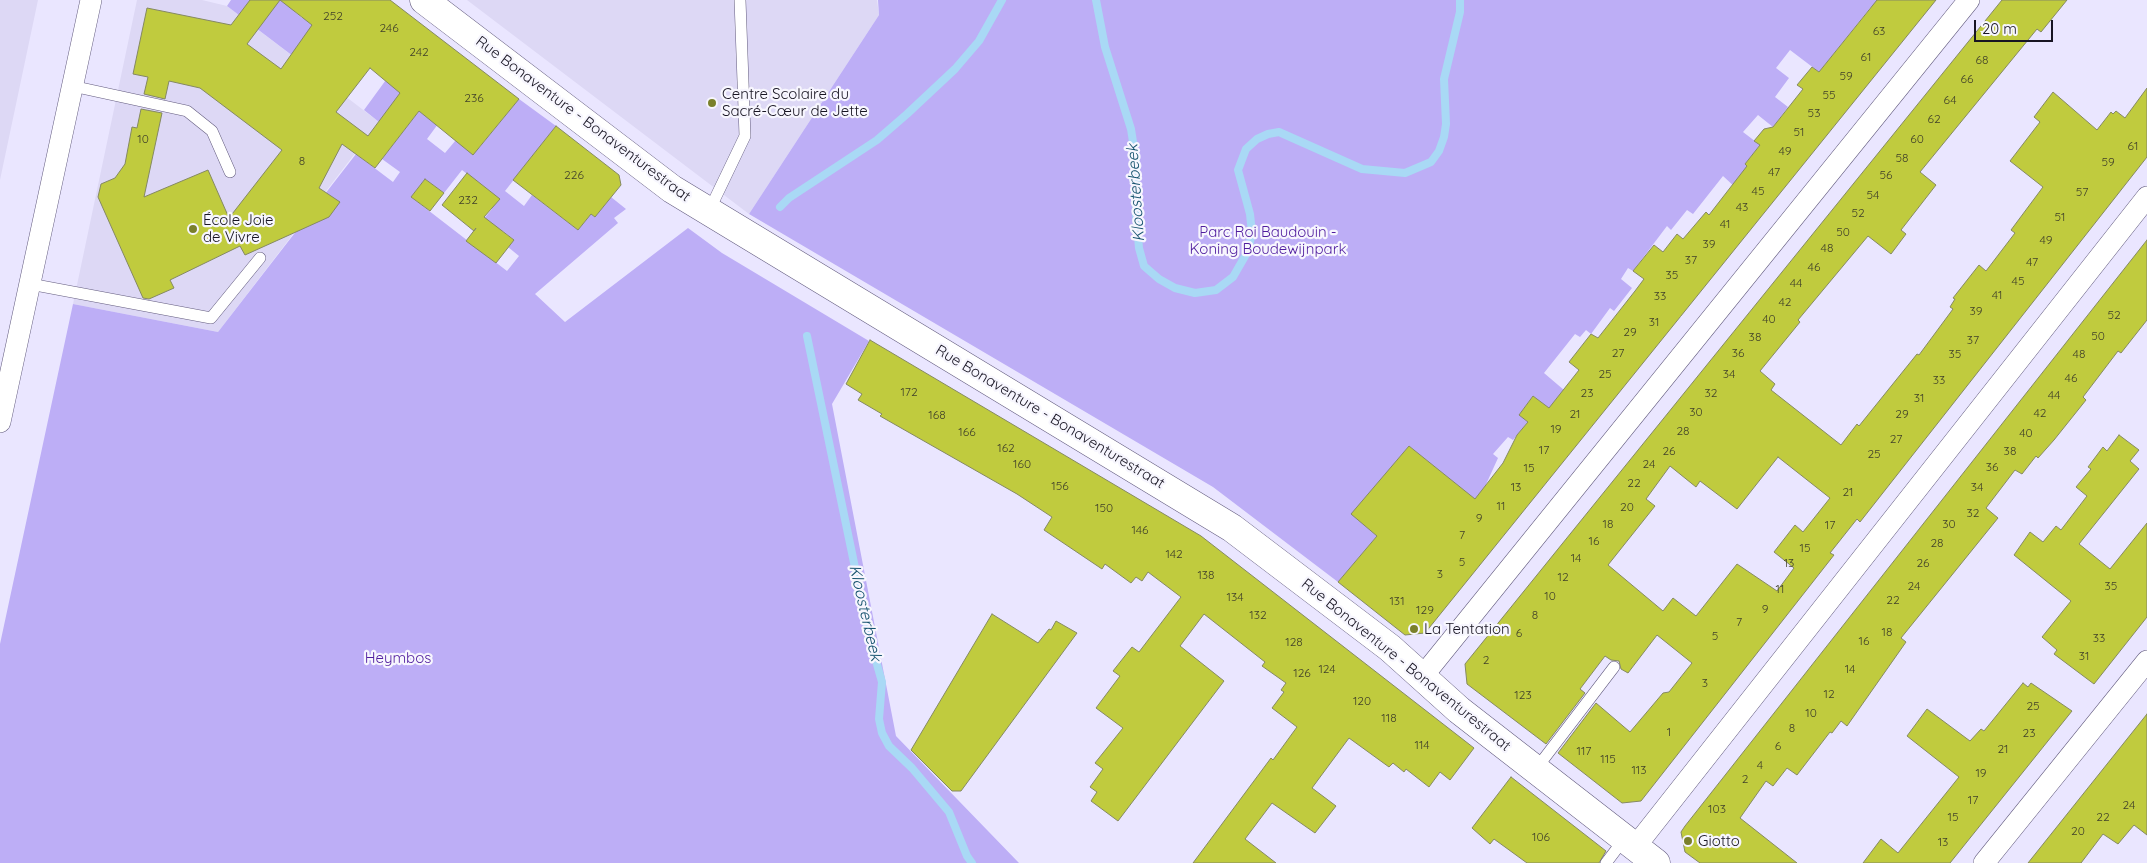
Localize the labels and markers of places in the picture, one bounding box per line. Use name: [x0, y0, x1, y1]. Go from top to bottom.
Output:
place label: Centre Scolaire du Sacré-Cœur de Jette: [722, 85, 868, 120]
marker: Centre Scolaire du Sacré-Cœur de Jette: [706, 97, 718, 109]
place label: École Joie de Vivre: [203, 211, 274, 246]
marker: École Joie de Vivre: [187, 223, 199, 235]
place label: La Tentation: [1424, 620, 1510, 638]
marker: La Tentation: [1408, 623, 1420, 635]
place label: Giotto: [1698, 832, 1740, 850]
marker: Giotto: [1682, 835, 1694, 847]

